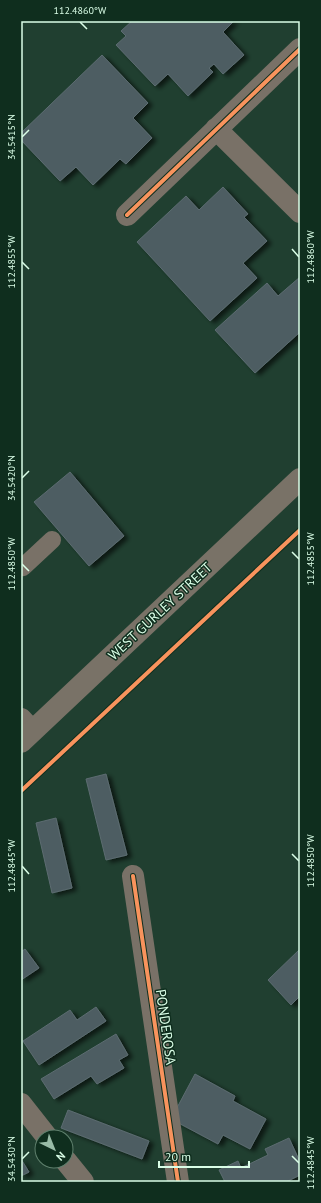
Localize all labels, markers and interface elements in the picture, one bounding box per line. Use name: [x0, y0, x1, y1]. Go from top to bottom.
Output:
text: 112.4860°W: [54, 4, 107, 17]
text: 34.5415°N: [5, 114, 18, 160]
text: 112.4860°W: [304, 230, 317, 283]
text: 112.4855°W: [5, 235, 18, 288]
text: 34.5420°N: [5, 455, 18, 501]
text: 112.4855°W: [304, 532, 317, 585]
text: 112.4850°W: [5, 537, 18, 590]
street label: WEST GURLEY STREET: [104, 558, 216, 664]
text: 112.4850°W: [304, 834, 317, 887]
text: 112.4845°W: [5, 839, 18, 892]
street label: PONDEROSA: [152, 988, 180, 1067]
north arrow: [34, 1129, 74, 1169]
text: 34.5430°N: [5, 1136, 18, 1182]
text: 112.4845°W: [304, 1136, 317, 1189]
scale bar: [159, 1143, 249, 1169]
text: N: [53, 1149, 68, 1164]
text: 20 m: [165, 1149, 191, 1164]

